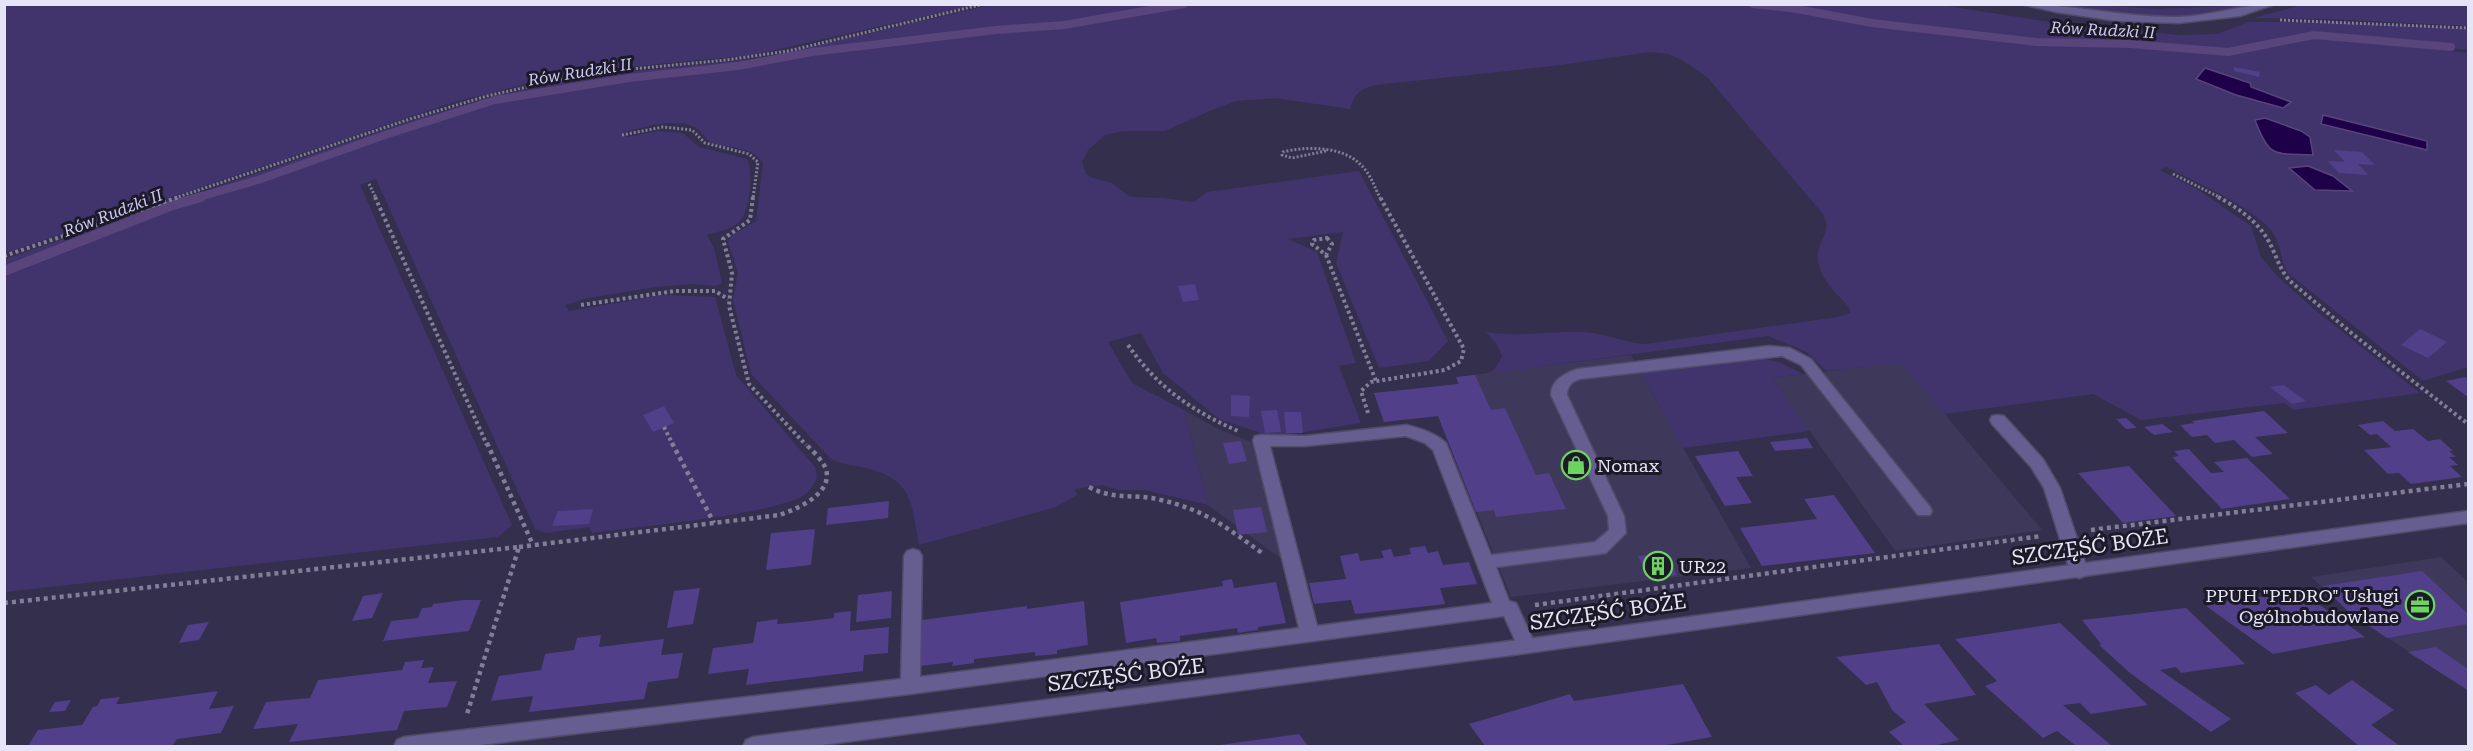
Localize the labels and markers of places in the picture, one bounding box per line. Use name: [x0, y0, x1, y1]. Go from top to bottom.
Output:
shop icon: Nomax: [1560, 449, 1592, 481]
place label: Nomax: [1597, 455, 1660, 476]
building icon: UR22: [1642, 550, 1674, 582]
place label: UR22: [1679, 556, 1726, 577]
place label: PPUH "PEDRO" Usługi Ogólnobudowlane: [2205, 585, 2399, 627]
office icon: PPUH "PEDRO" Usługi Ogólnobudowlane: [2404, 589, 2436, 621]

